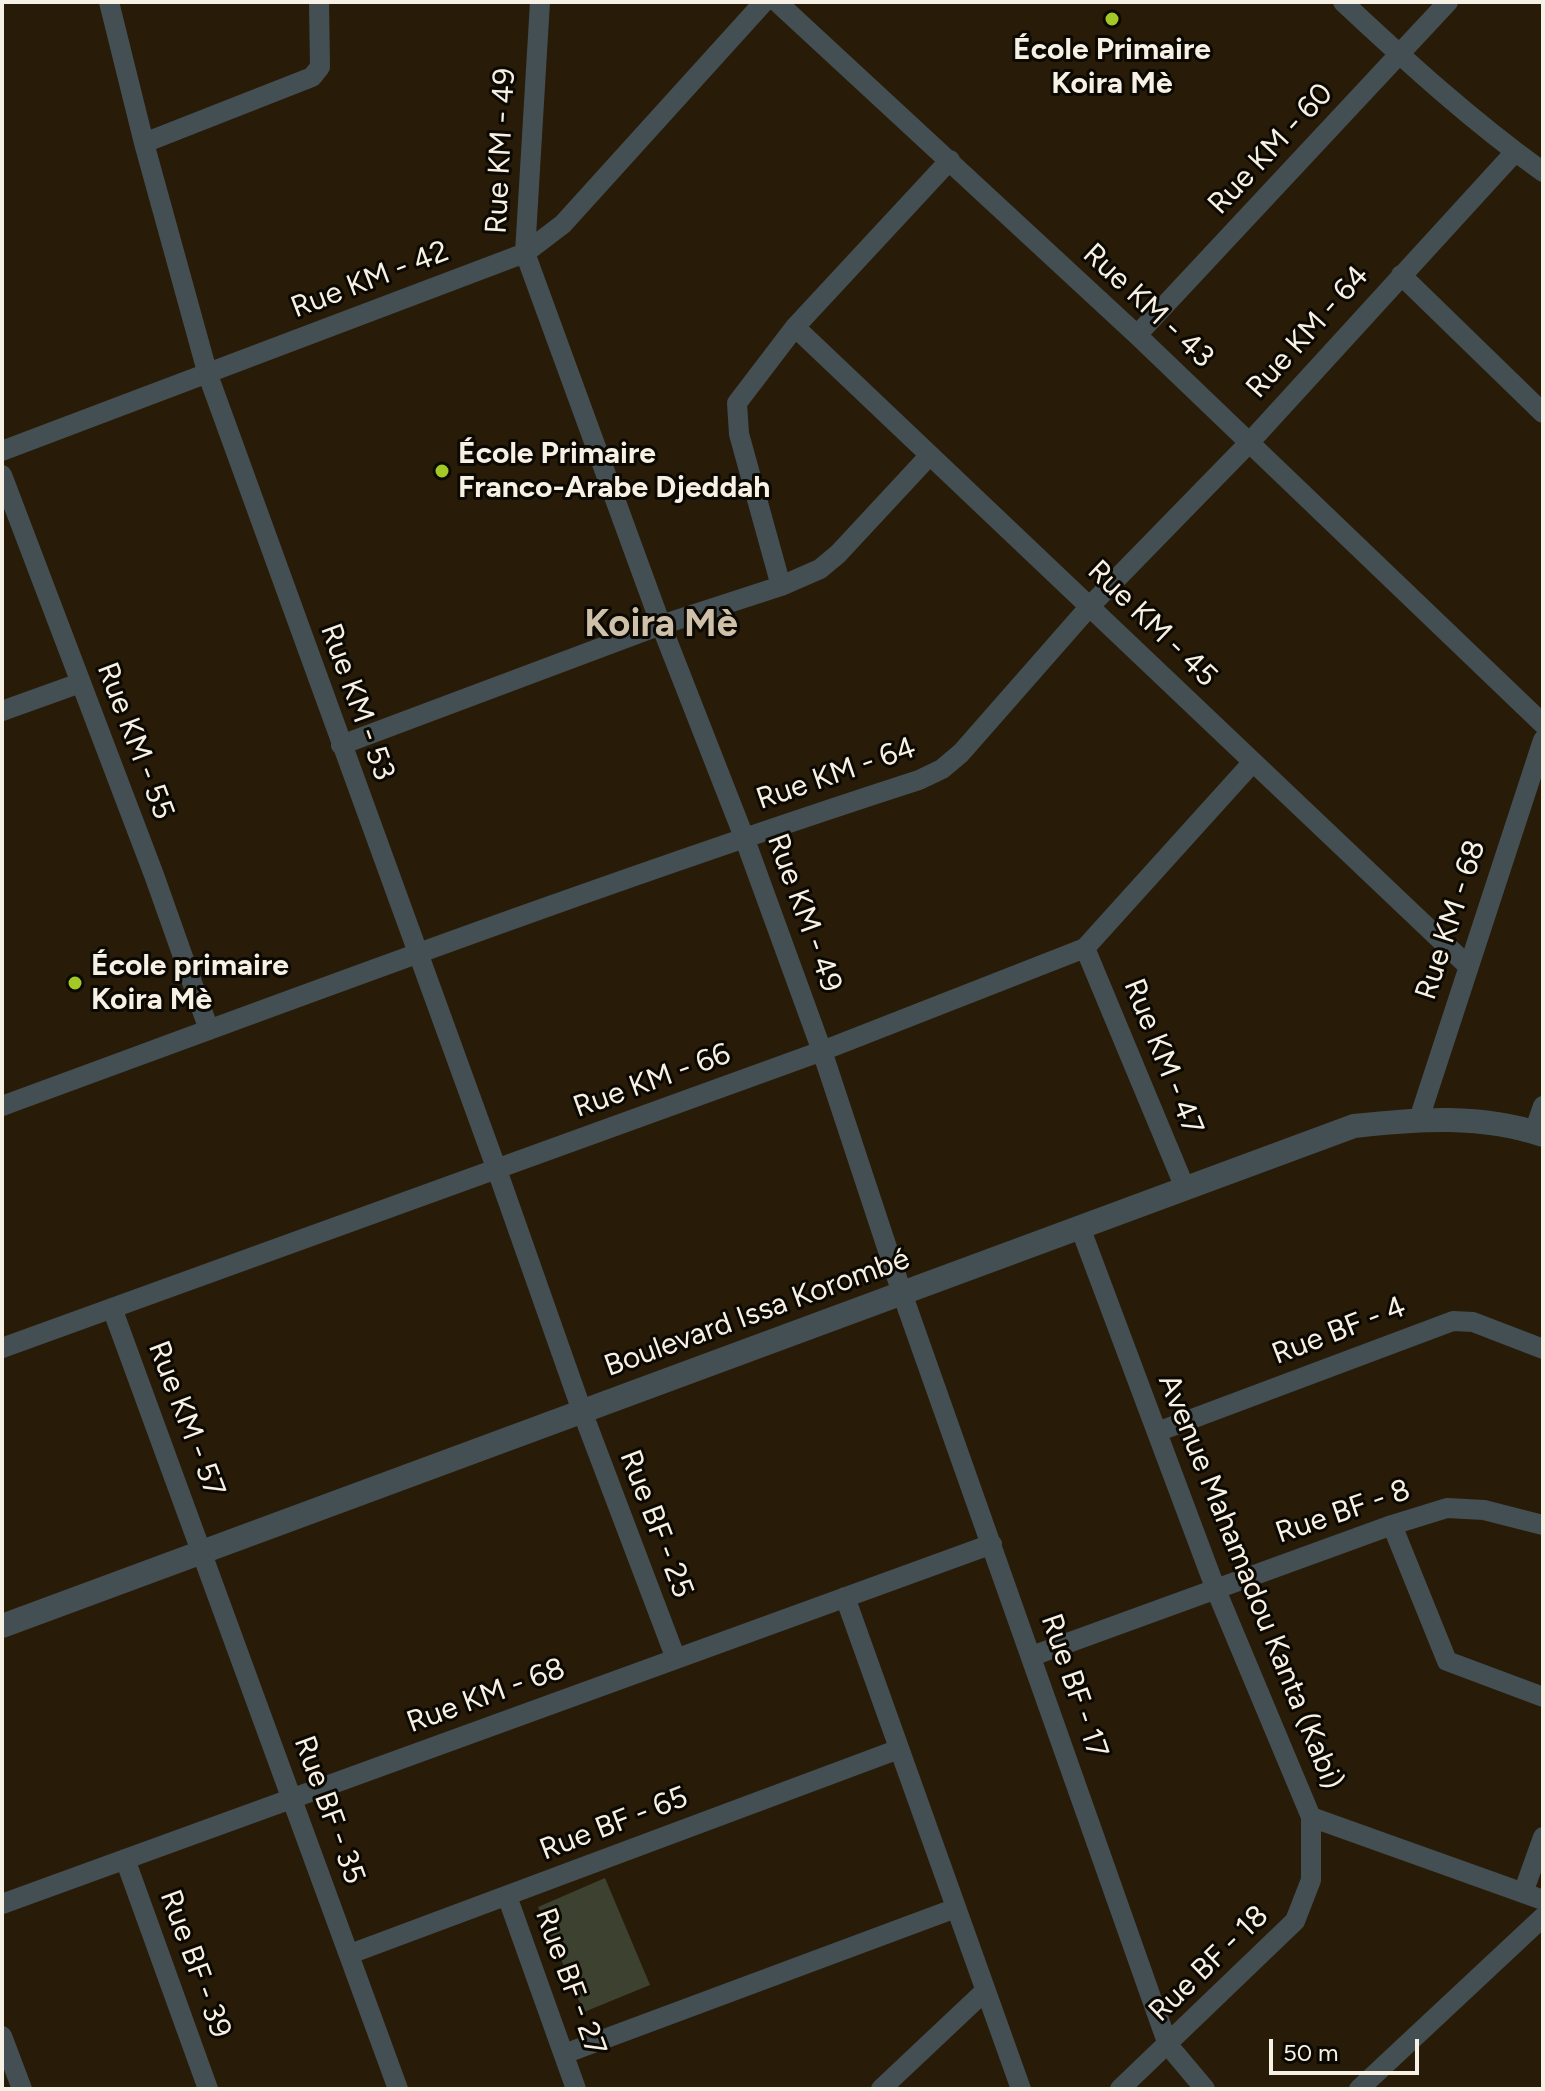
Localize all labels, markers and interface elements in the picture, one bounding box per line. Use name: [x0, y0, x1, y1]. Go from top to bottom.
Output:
marker: École Primaire Koira Mè: [1103, 10, 1121, 28]
place label: École Primaire Koira Mè: [1013, 32, 1211, 102]
street label: Rue KM - 49: [479, 67, 523, 235]
street label: Rue KM - 60: [1201, 76, 1341, 222]
street label: Rue KM - 42: [286, 234, 454, 326]
street label: Rue KM - 43: [1075, 236, 1221, 376]
street label: Rue KM - 64: [1239, 258, 1377, 406]
place label: École Primaire Franco-Arabe Djeddah: [458, 436, 770, 506]
marker: École Primaire Franco-Arabe Djeddah: [433, 462, 451, 480]
street label: Rue KM - 45: [1080, 553, 1224, 695]
district label: Koira Mè: [584, 602, 738, 648]
street label: Rue KM - 53: [312, 619, 402, 785]
street label: Rue KM - 55: [89, 658, 181, 824]
street label: Rue KM - 64: [752, 730, 920, 818]
street label: Rue KM - 49: [759, 829, 849, 997]
street label: Rue KM - 68: [1408, 836, 1494, 1004]
place label: École primaire Koira Mè: [91, 948, 289, 1018]
marker: École primaire Koira Mè: [66, 974, 84, 992]
street label: Rue KM - 47: [1115, 974, 1211, 1140]
street label: Rue KM - 66: [569, 1036, 735, 1126]
street label: Boulevard Issa Korombé: [600, 1241, 914, 1385]
street label: Rue BF - 4: [1267, 1289, 1411, 1373]
street label: Rue KM - 57: [140, 1336, 232, 1502]
street label: Avenue Mahamadou Kanta (Kabi): [1150, 1369, 1350, 1795]
street label: Rue BF - 25: [611, 1445, 701, 1603]
street label: Rue BF - 8: [1271, 1472, 1415, 1552]
street label: Rue BF - 17: [1033, 1609, 1115, 1763]
street label: Rue KM - 68: [402, 1651, 570, 1741]
street label: Rue BF - 35: [286, 1731, 372, 1889]
street label: Rue BF - 65: [535, 1779, 693, 1869]
street label: Rue BF - 39: [152, 1885, 238, 2043]
street label: Rue BF - 18: [1142, 1898, 1276, 2030]
street label: Rue BF - 27: [527, 1903, 613, 2061]
scale bar: [1273, 2023, 1423, 2073]
text: 50 m: [1283, 2038, 1339, 2067]

